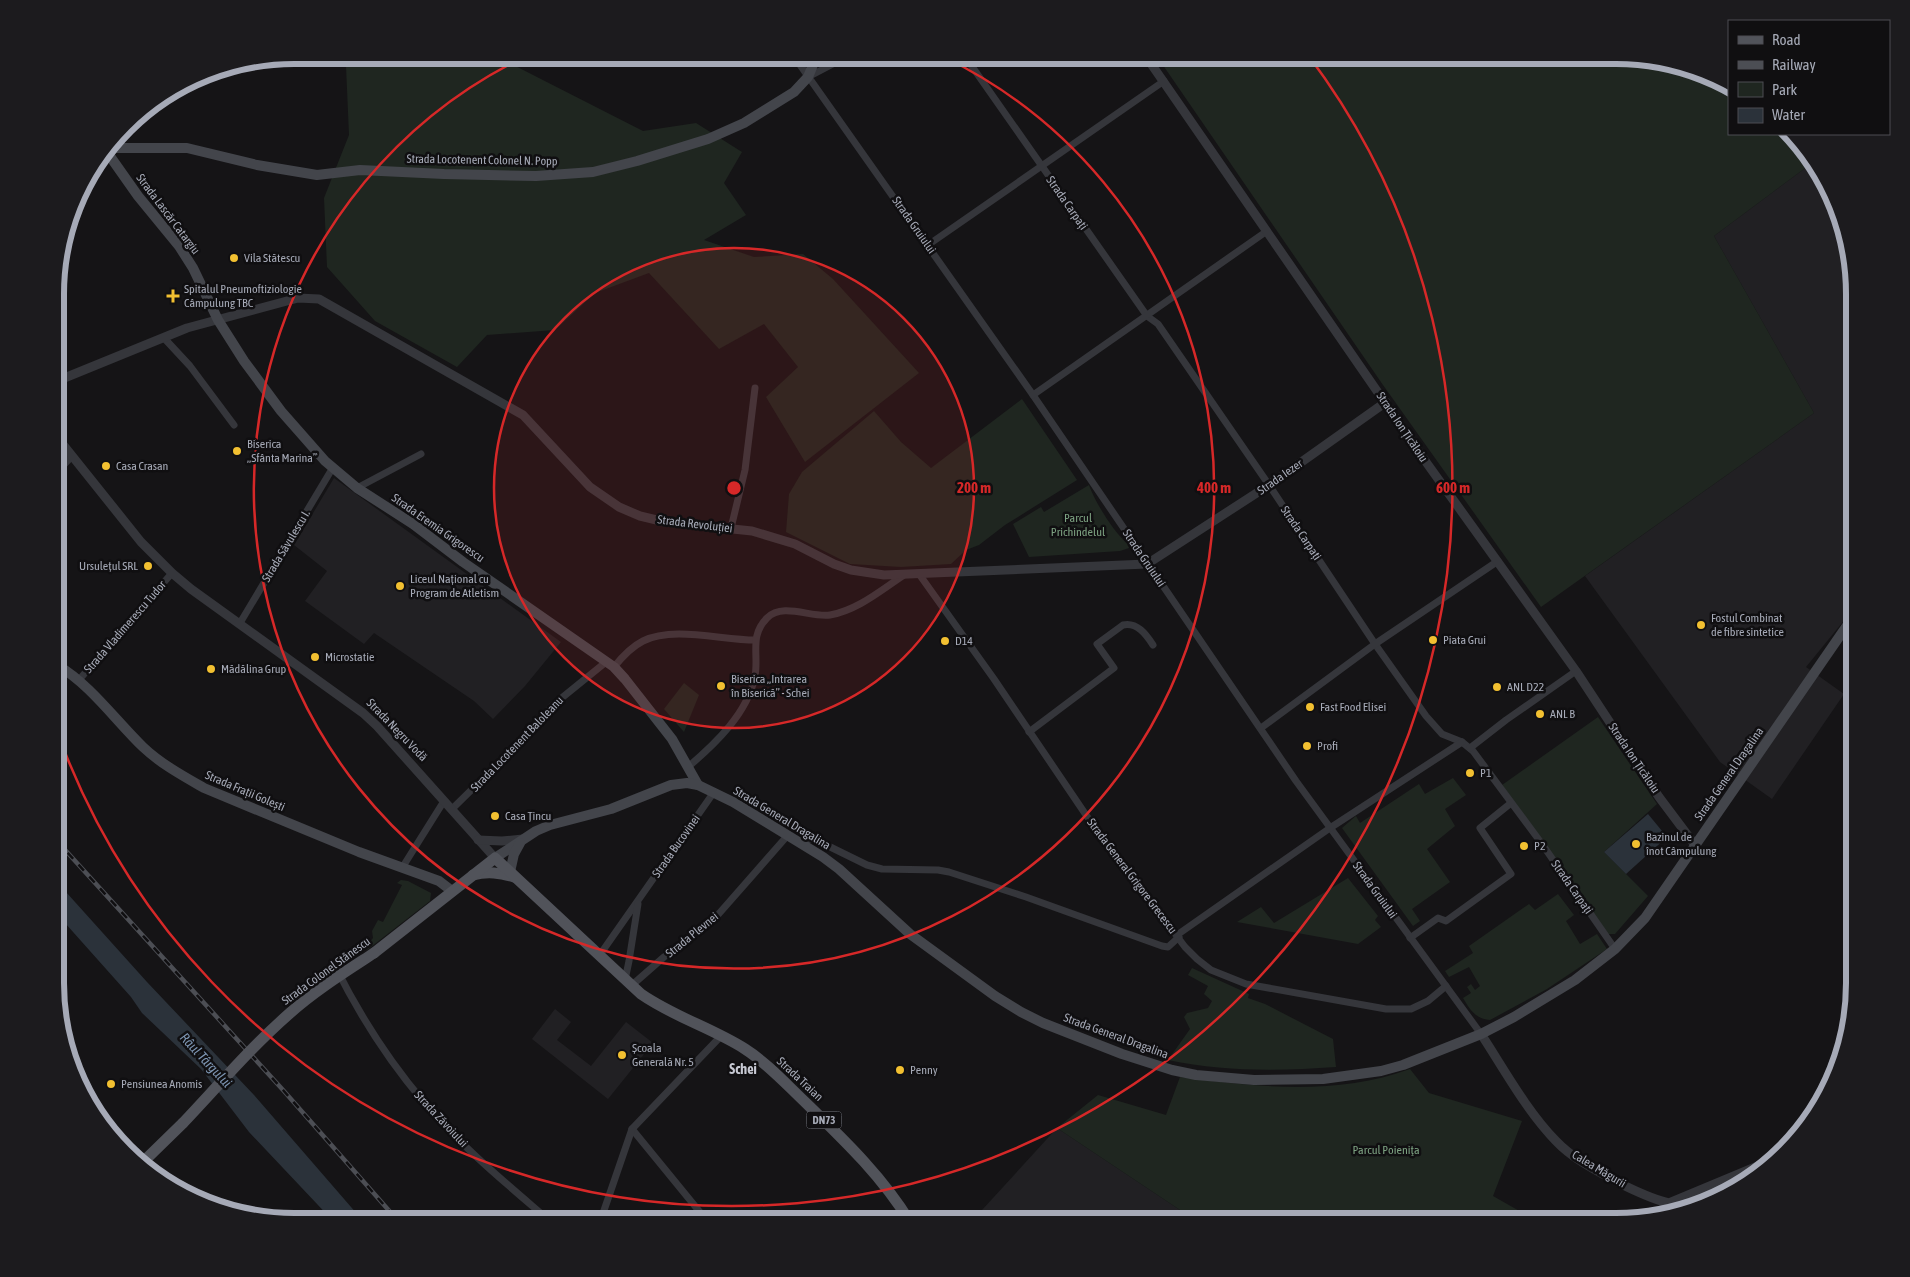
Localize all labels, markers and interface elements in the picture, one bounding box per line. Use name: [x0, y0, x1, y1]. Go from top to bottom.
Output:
legend: [1728, 20, 1890, 135]
text: Road: [1772, 31, 1801, 48]
text: Railway: [1772, 56, 1816, 73]
text: Park: [1772, 81, 1797, 98]
text: Water: [1772, 106, 1805, 123]
street label: Strada Locotenent Colonel N. Popp: [406, 152, 558, 168]
street label: Strada Lascăr Catargiu: [133, 171, 203, 257]
street label: Strada Carpați: [1043, 173, 1091, 233]
street label: Strada Gruiului: [889, 194, 939, 256]
place label: Vila Stătescu: [244, 251, 301, 265]
marker: Vila Stătescu: [228, 252, 240, 264]
place label: Spitalul Pneumoftiziologie Câmpulung TBC: [184, 282, 302, 310]
marker: Spitalul Pneumoftiziologie Câmpulung TBC: [166, 289, 180, 303]
street label: Strada Ion Țicăloiu: [1373, 389, 1431, 465]
place label: Biserica „Sfânta Marina”: [247, 437, 317, 465]
marker: Biserica „Sfânta Marina”: [231, 445, 243, 457]
street label: Strada Iezer: [1255, 456, 1306, 498]
place label: Casa Crasan: [116, 459, 168, 473]
marker: Casa Crasan: [100, 460, 112, 472]
centre of rings: [725, 479, 743, 497]
text: 200 m: [957, 479, 991, 496]
text: 400 m: [1196, 479, 1231, 496]
text: 600 m: [1436, 479, 1470, 496]
street label: Strada Eremia Grigorescu: [389, 491, 487, 565]
street label: Strada Carpați: [1278, 503, 1324, 563]
street label: Strada Săvulescu I.: [259, 507, 313, 585]
park label: Parcul Prichindelul: [1051, 511, 1106, 539]
street label: Strada Revoluției: [657, 512, 733, 536]
street label: Strada Gruiului: [1120, 527, 1168, 589]
place label: Ursulețul SRL: [79, 559, 138, 573]
marker: Ursulețul SRL: [142, 560, 154, 572]
place label: Liceul Național cu Program de Atletism: [410, 572, 499, 600]
street label: Strada Vladimerescu Tudor: [81, 578, 169, 676]
marker: Liceul Național cu Program de Atletism: [394, 580, 406, 592]
place label: Fostul Combinat de fibre sintetice: [1711, 611, 1784, 639]
marker: Fostul Combinat de fibre sintetice: [1695, 619, 1707, 631]
place label: Piata Grui: [1443, 633, 1486, 647]
place label: D14: [955, 634, 973, 648]
marker: Piata Grui: [1427, 634, 1439, 646]
marker: D14: [939, 635, 951, 647]
place label: Microstatie: [325, 650, 374, 664]
marker: Microstatie: [309, 651, 321, 663]
place label: Mădălina Grup: [221, 662, 287, 676]
marker: Mădălina Grup: [205, 663, 217, 675]
place label: Biserica „Intrarea în Biserică” - Schei: [731, 672, 810, 700]
marker: Biserica „Intrarea în Biserică” - Schei: [715, 680, 727, 692]
place label: ANL D22: [1507, 680, 1544, 694]
marker: ANL D22: [1491, 681, 1503, 693]
street label: Strada Locotenent Baloleanu: [468, 693, 566, 795]
street label: Strada Negru Vodă: [364, 696, 430, 764]
place label: Fast Food Elisei: [1320, 700, 1386, 714]
marker: Fast Food Elisei: [1304, 701, 1316, 713]
place label: ANL B: [1550, 707, 1575, 721]
marker: ANL B: [1534, 708, 1546, 720]
street label: Strada Ion Țicăloiu: [1605, 720, 1663, 796]
street label: Strada General Dragalina: [1692, 725, 1766, 823]
place label: Profi: [1317, 739, 1338, 753]
marker: Profi: [1301, 740, 1313, 752]
place label: P1: [1480, 766, 1492, 780]
marker: P1: [1464, 767, 1476, 779]
street label: Strada Frații Golești: [203, 768, 287, 814]
street label: Strada General Dragalina: [731, 784, 833, 852]
place label: Casa Țincu: [505, 809, 551, 823]
marker: Casa Țincu: [489, 810, 501, 822]
street label: Strada Bucovinei: [649, 812, 703, 880]
street label: Strada General Grigore Grecescu: [1084, 816, 1180, 937]
place label: Bazinul de înot Câmpulung: [1646, 830, 1717, 858]
marker: Bazinul de înot Câmpulung: [1630, 838, 1642, 850]
place label: P2: [1534, 839, 1546, 853]
marker: P2: [1518, 840, 1530, 852]
street label: Strada Carpați: [1548, 857, 1596, 917]
street label: Strada Gruiului: [1350, 859, 1400, 921]
street label: Strada Plevnei: [663, 910, 721, 960]
street label: Strada Colonel Stănescu: [279, 934, 373, 1008]
street label: Strada General Dragalina: [1062, 1011, 1170, 1061]
water label: Râul Târgului: [177, 1030, 235, 1090]
place label: Școala Generală Nr. 5: [632, 1041, 694, 1069]
marker: Școala Generală Nr. 5: [616, 1049, 628, 1061]
street label: Strada Traian: [774, 1054, 826, 1104]
district label: Schei: [729, 1061, 757, 1077]
place label: Penny: [910, 1063, 938, 1077]
marker: Penny: [894, 1064, 906, 1076]
place label: Pensiunea Anomis: [121, 1077, 202, 1091]
marker: Pensiunea Anomis: [105, 1078, 117, 1090]
street label: Strada Zăvoiului: [411, 1088, 471, 1150]
road number: DN73: [806, 1112, 842, 1128]
park label: Parcul Poieniţa: [1352, 1143, 1420, 1157]
street label: Calea Măgurii: [1570, 1147, 1628, 1191]

